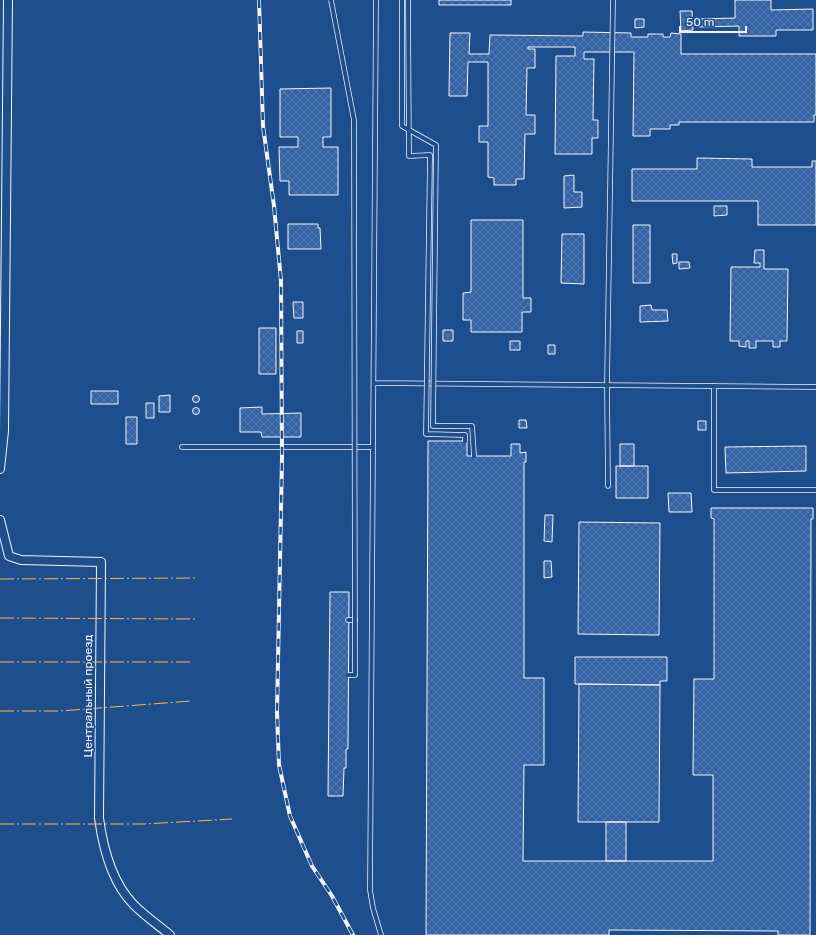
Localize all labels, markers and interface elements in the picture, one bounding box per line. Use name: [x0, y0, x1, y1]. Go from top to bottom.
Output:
scale bar: [680, 8, 746, 34]
text: 50 m: [686, 15, 714, 29]
street label: Центральный проезд: [81, 635, 95, 757]

